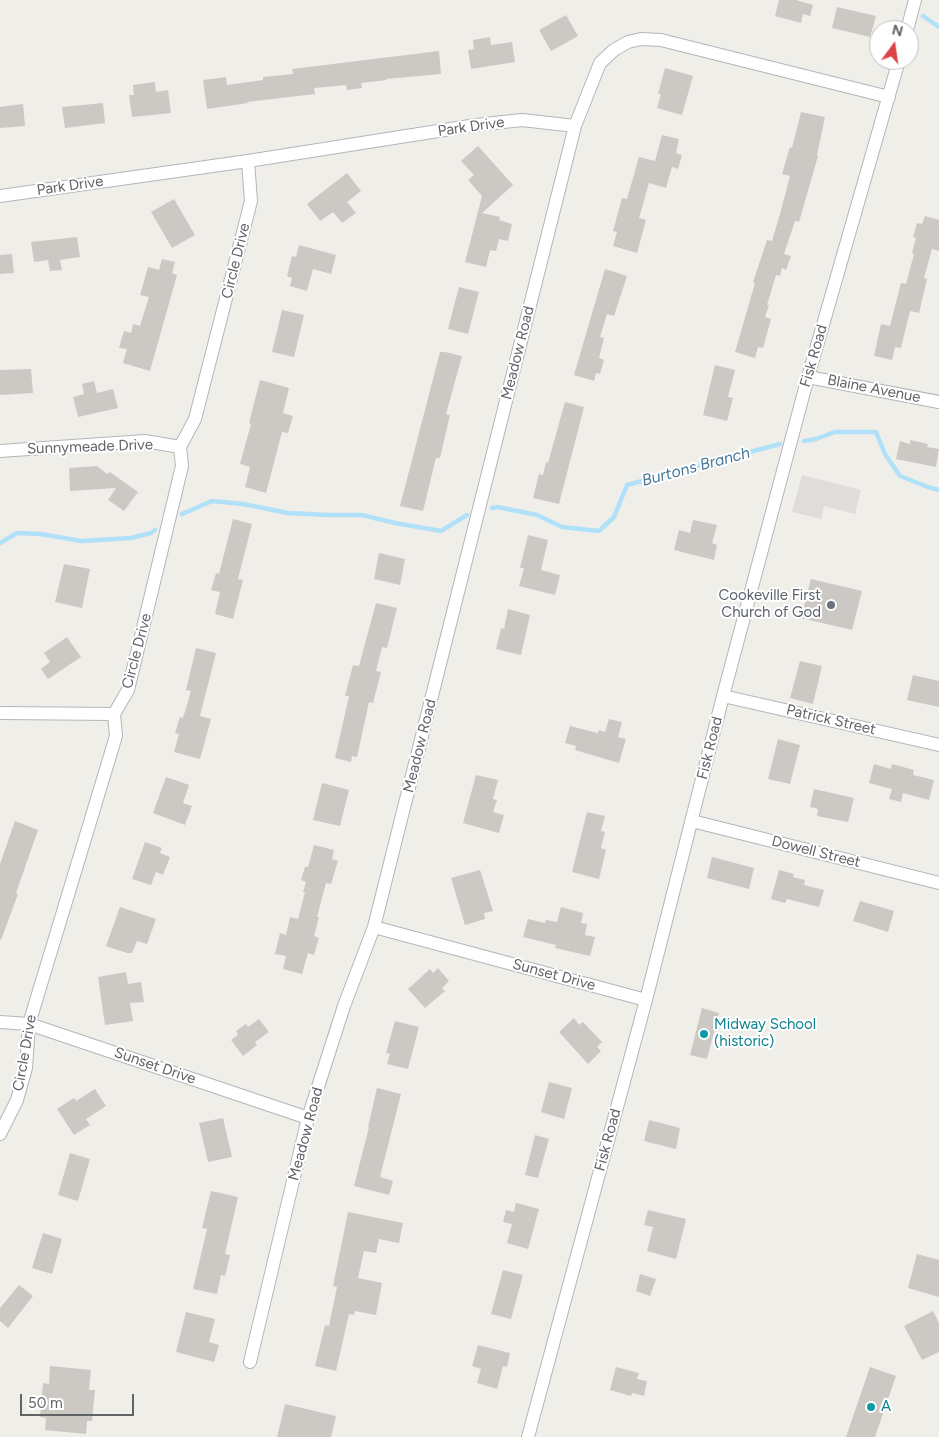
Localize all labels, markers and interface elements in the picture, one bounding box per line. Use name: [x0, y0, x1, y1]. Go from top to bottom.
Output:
north arrow: [869, 20, 919, 70]
text: N: [890, 21, 905, 40]
street label: Park Drive: [437, 113, 505, 141]
street label: Park Drive: [36, 172, 104, 200]
street label: Circle Drive: [218, 221, 254, 301]
street label: Meadow Road: [498, 304, 538, 402]
street label: Fisk Road: [797, 323, 831, 389]
street label: Blaine Avenue: [826, 371, 922, 407]
street label: Sunnymeade Drive: [27, 436, 153, 458]
water label: Burtons Branch: [640, 443, 752, 491]
place label: Cookeville First Church of God: [719, 587, 821, 622]
marker: Cookeville First Church of God: [825, 599, 837, 611]
street label: Circle Drive: [118, 611, 156, 691]
street label: Meadow Road: [400, 697, 440, 795]
street label: Patrick Street: [784, 701, 878, 739]
street label: Fisk Road: [694, 715, 726, 781]
street label: Dowell Street: [770, 832, 862, 872]
street label: Sunset Drive: [511, 955, 597, 995]
street label: Circle Drive: [9, 1013, 41, 1093]
place label: Midway School (historic): [714, 1016, 816, 1051]
marker: Midway School (historic): [698, 1028, 710, 1040]
street label: Sunset Drive: [112, 1044, 198, 1088]
street label: Meadow Road: [285, 1085, 327, 1183]
street label: Fisk Road: [591, 1107, 625, 1173]
scale bar: [22, 1384, 136, 1416]
text: 50 m: [28, 1394, 63, 1412]
place label: A: [881, 1398, 891, 1416]
marker: A: [865, 1401, 877, 1413]

